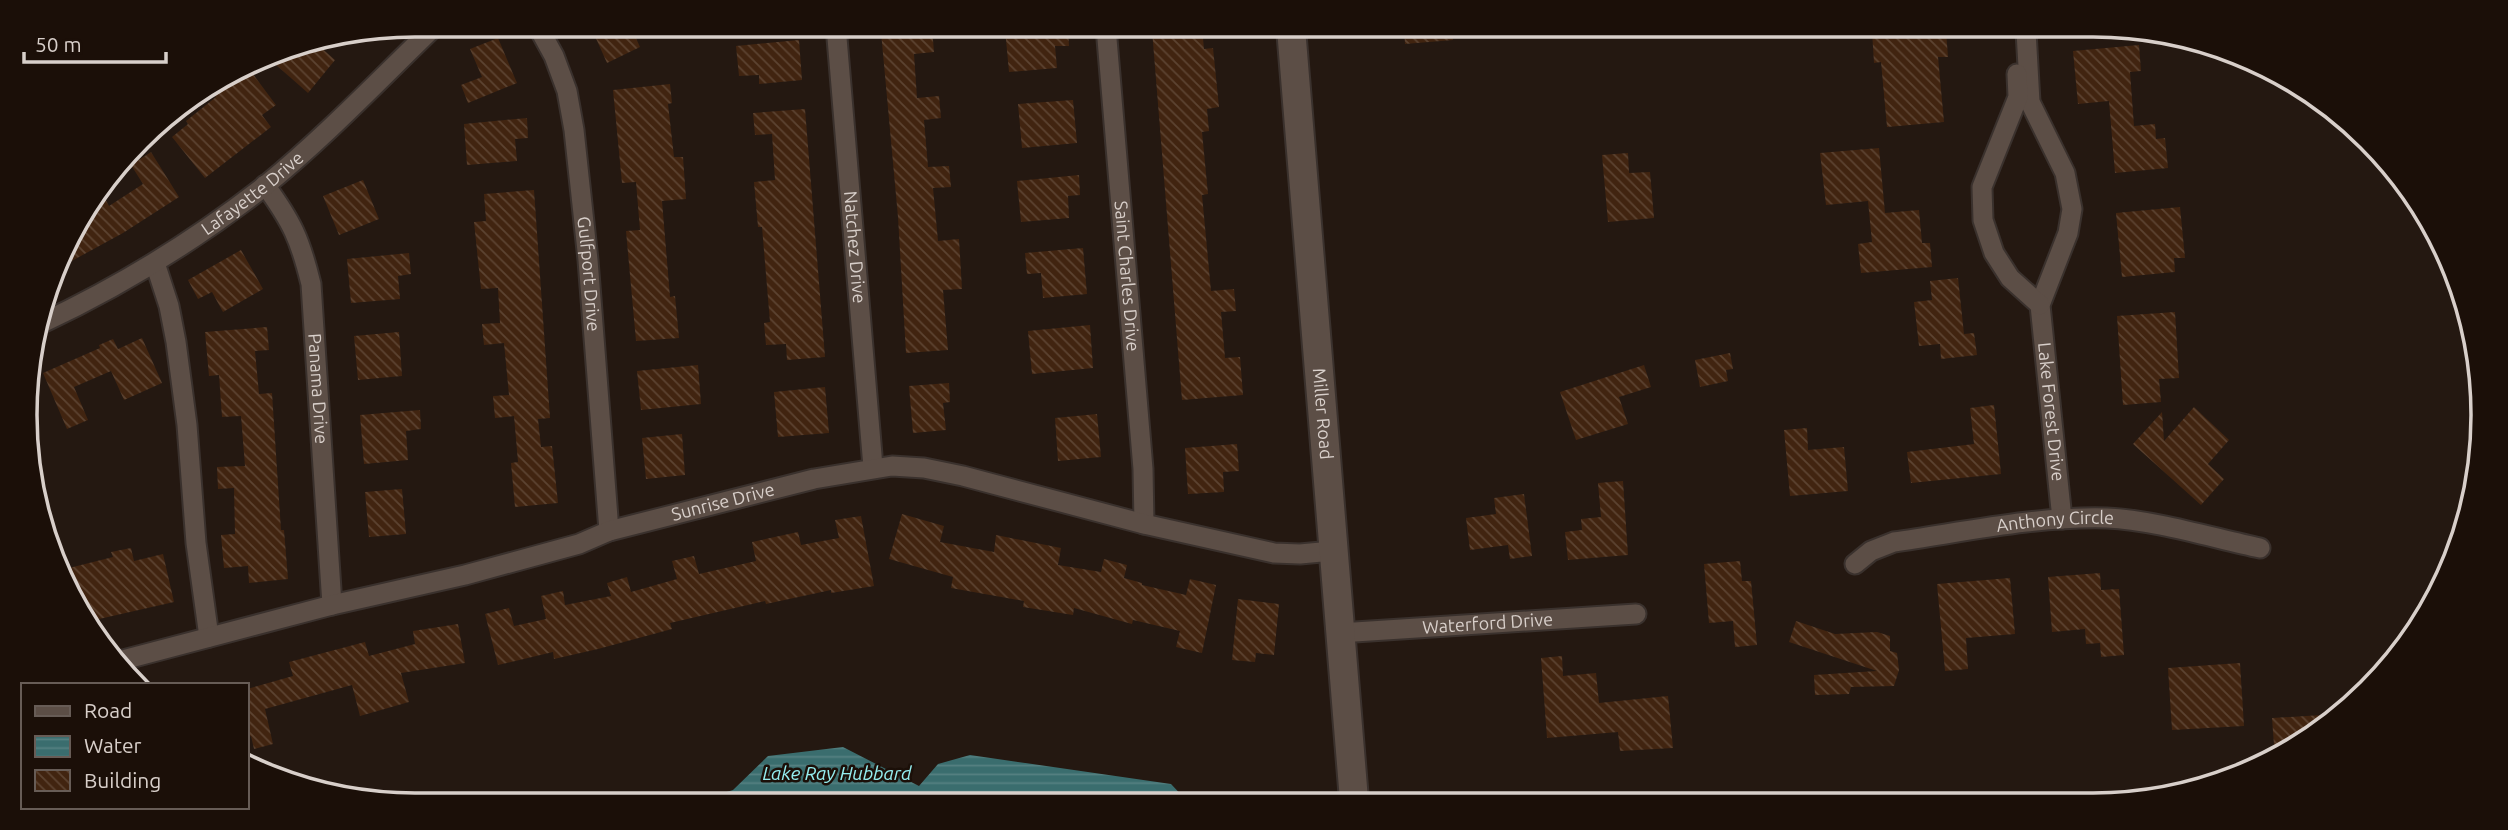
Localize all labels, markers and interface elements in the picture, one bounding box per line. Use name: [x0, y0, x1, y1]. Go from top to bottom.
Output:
scale bar: [24, 21, 166, 65]
text: 50 m: [35, 32, 82, 56]
street label: Lafayette Drive: [197, 147, 307, 238]
street label: Natchez Drive: [841, 190, 870, 304]
street label: Saint Charles Drive: [1112, 200, 1144, 352]
street label: Gulfport Drive: [574, 215, 605, 332]
street label: Panama Drive: [305, 333, 332, 445]
street label: Lake Forest Drive: [2035, 341, 2069, 482]
street label: Miller Road: [1310, 367, 1337, 460]
street label: Sunrise Drive: [669, 478, 776, 524]
street label: Anthony Circle: [1995, 507, 2115, 535]
street label: Waterford Drive: [1422, 608, 1554, 637]
legend: [21, 683, 248, 809]
text: Road: [84, 698, 132, 722]
text: Water: [84, 733, 142, 757]
water label: Lake Ray Hubbard: [763, 762, 913, 784]
text: Building: [84, 768, 161, 792]

